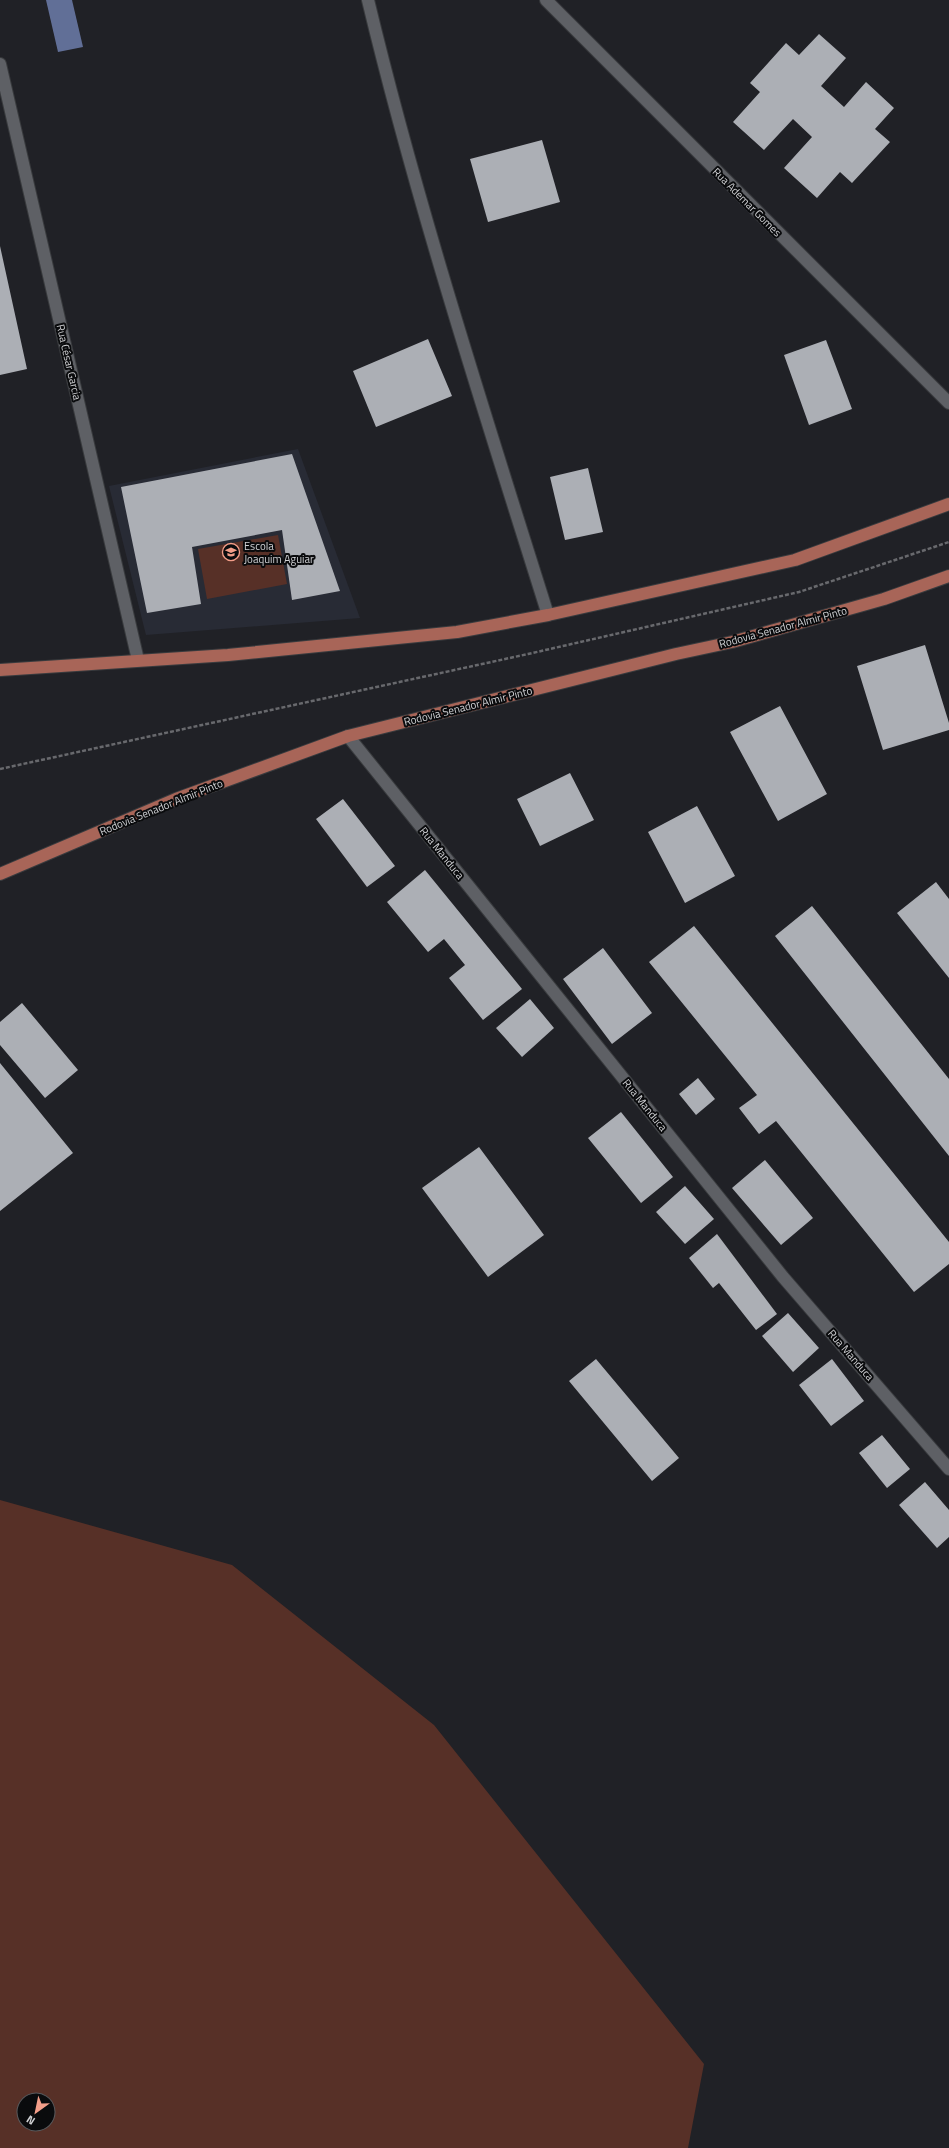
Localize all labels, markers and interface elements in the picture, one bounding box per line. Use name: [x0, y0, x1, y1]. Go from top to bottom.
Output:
street label: Rua Ademar Gomes: [709, 164, 785, 240]
street label: Rua César Garcia: [52, 322, 86, 402]
place label: Escola Joaquim Aguiar: [244, 538, 314, 567]
school or university icon: Escola Joaquim Aguiar: [221, 542, 241, 562]
street label: Rodovia Senador Almir Pinto: [717, 602, 849, 652]
street label: Rodovia Senador Almir Pinto: [402, 682, 534, 730]
street label: Rodovia Senador Almir Pinto: [97, 775, 225, 839]
street label: Rua Manduca: [416, 823, 468, 883]
street label: Rua Manduca: [619, 1075, 671, 1135]
street label: Rua Manduca: [824, 1326, 878, 1384]
north arrow: [16, 2092, 56, 2132]
text: N: [23, 2112, 38, 2129]

